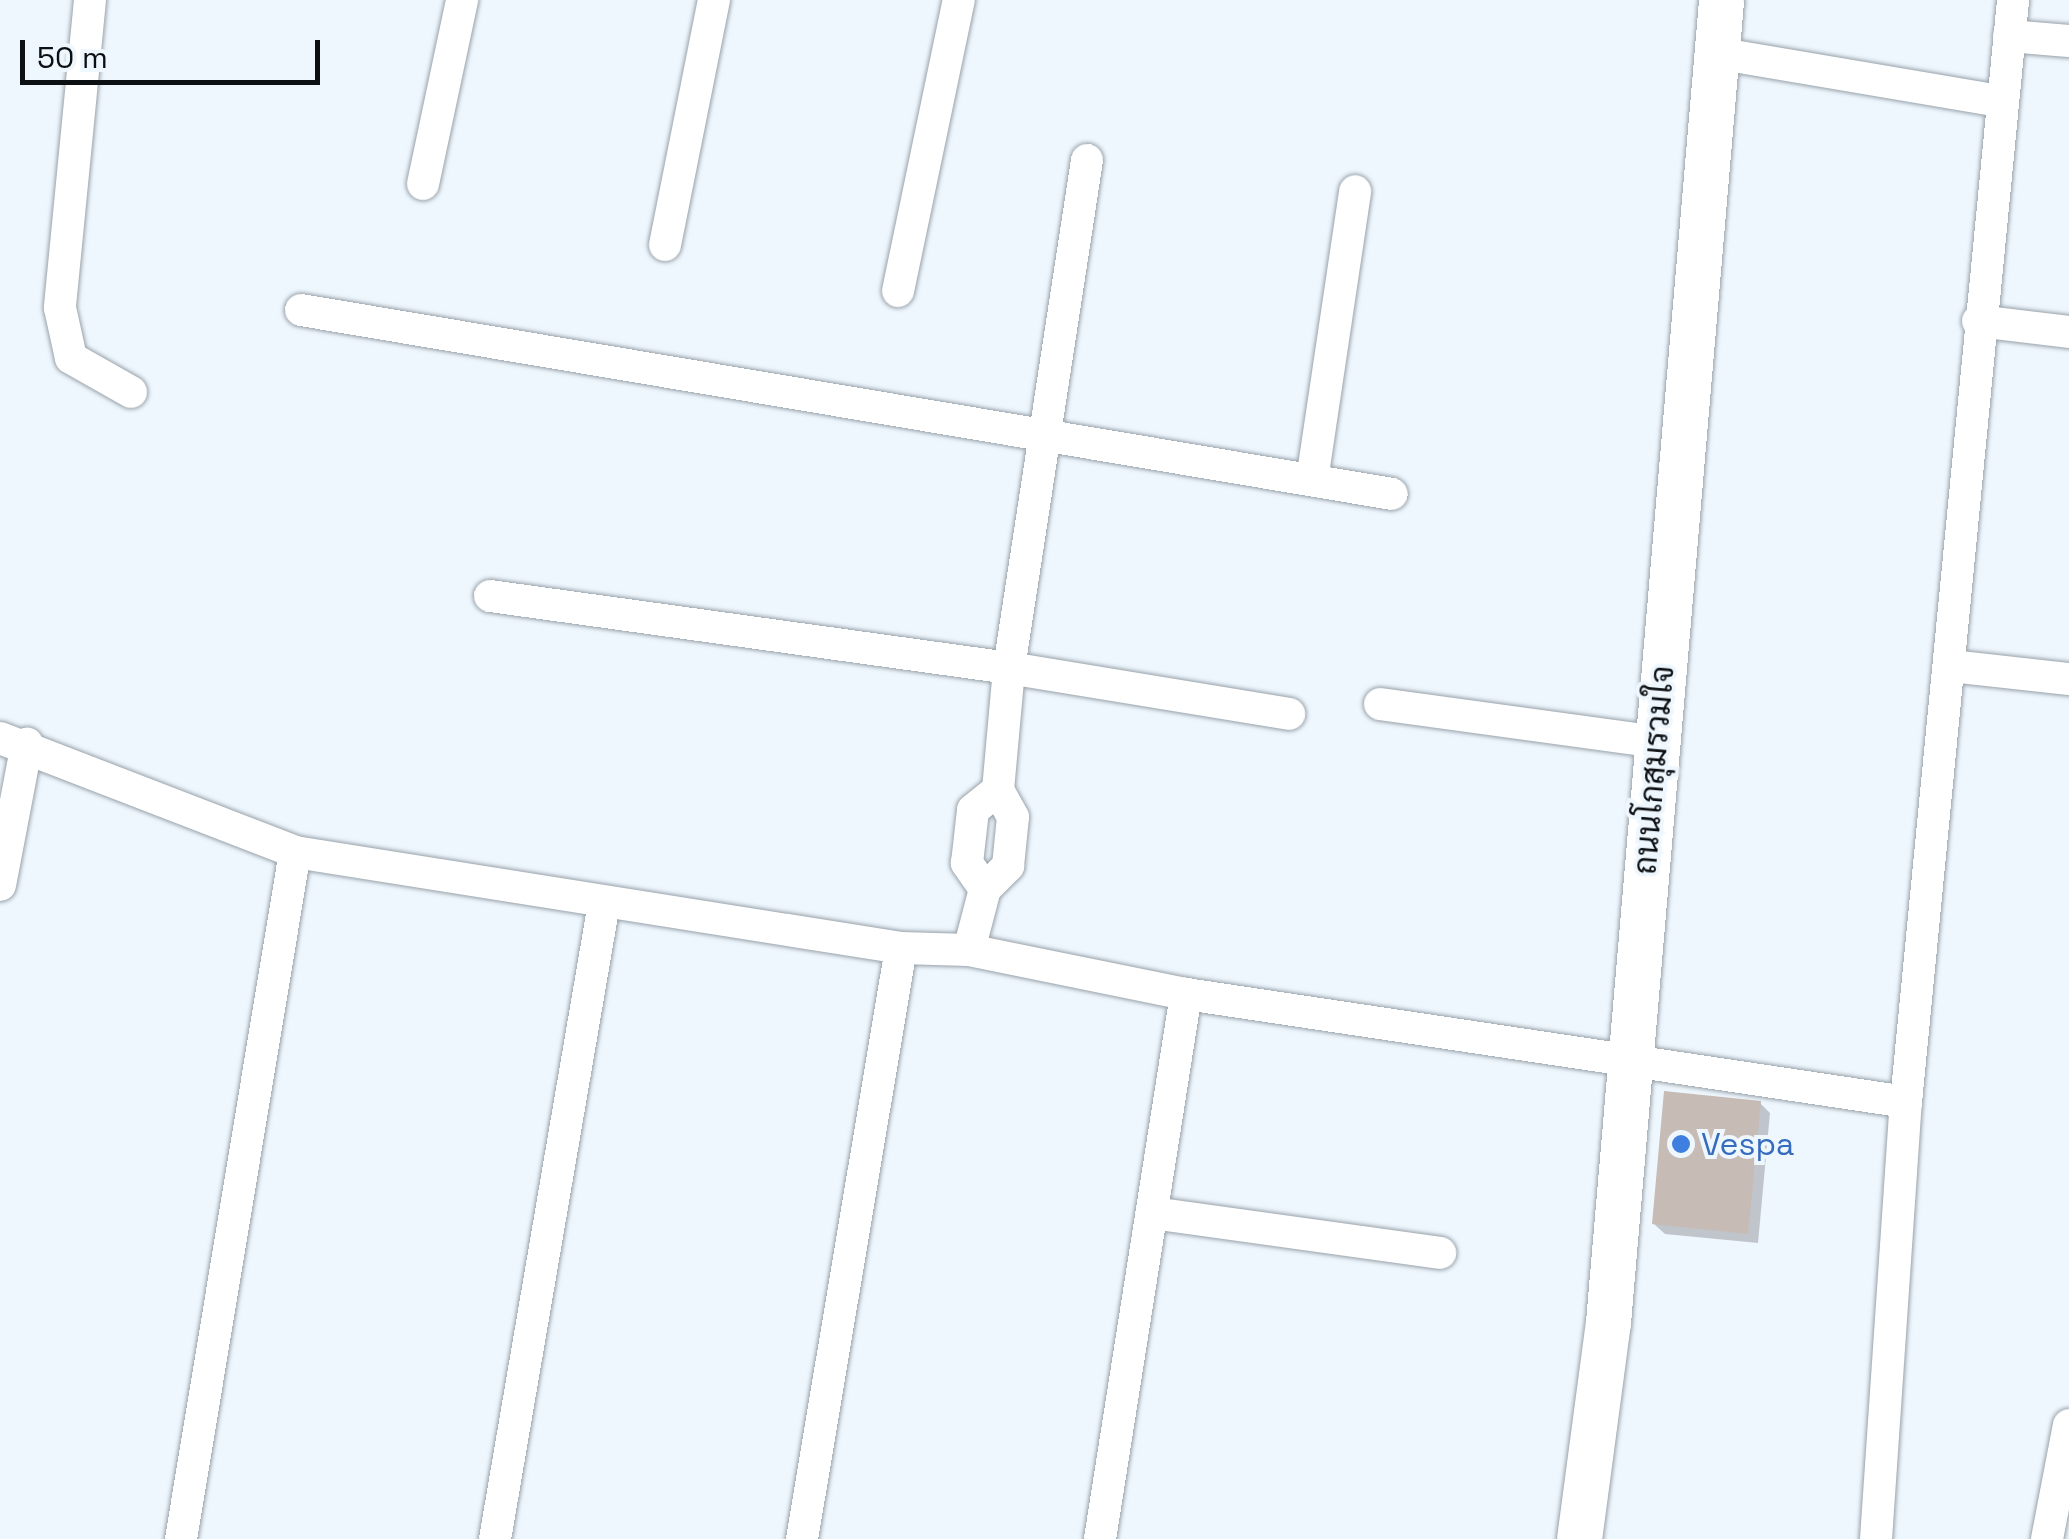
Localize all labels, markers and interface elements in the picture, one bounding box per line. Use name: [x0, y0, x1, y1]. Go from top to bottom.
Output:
scale bar: [25, 20, 325, 82]
text: 50 m: [37, 38, 108, 77]
street label: ถนนโกสุมรวมใจ: [1626, 664, 1682, 876]
place label: Vespa: [1701, 1125, 1794, 1163]
marker: Vespa: [1670, 1133, 1692, 1155]

